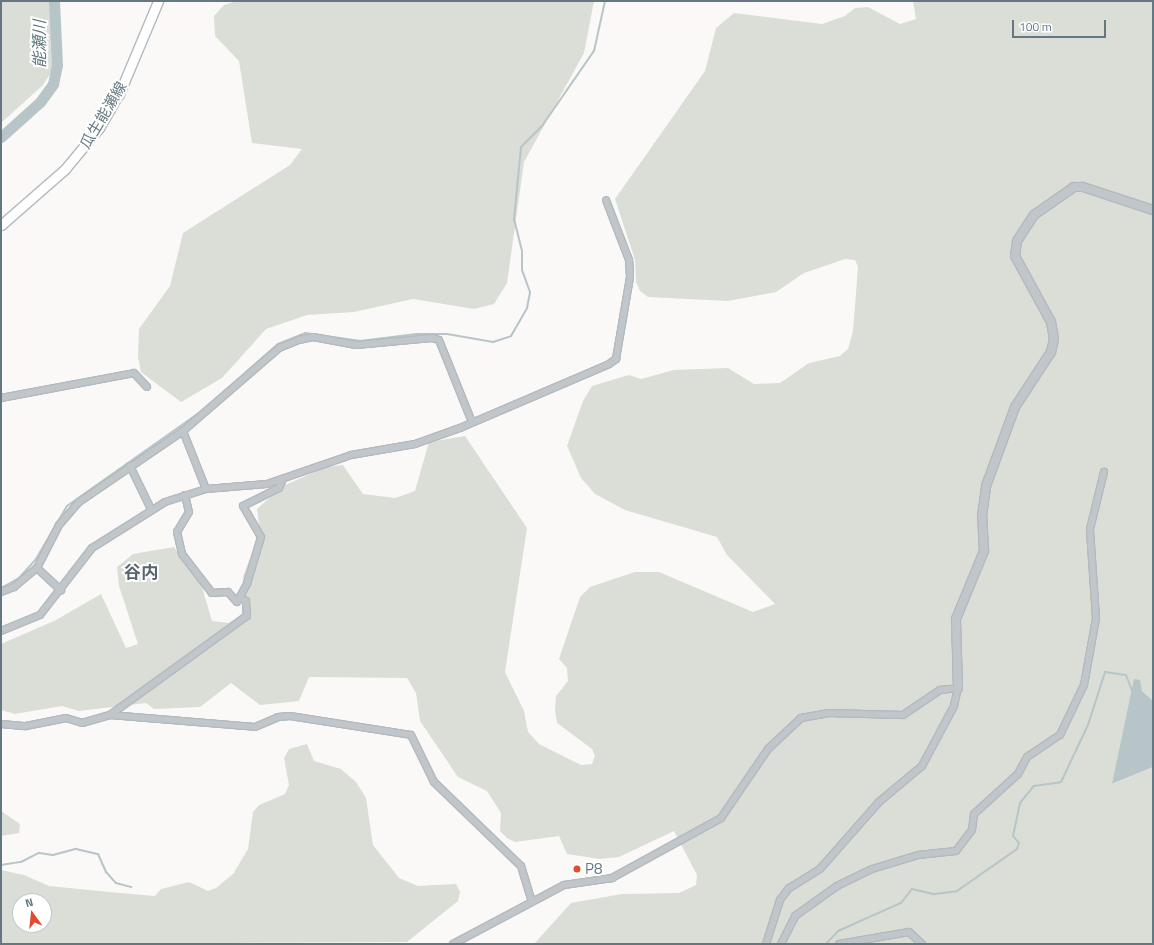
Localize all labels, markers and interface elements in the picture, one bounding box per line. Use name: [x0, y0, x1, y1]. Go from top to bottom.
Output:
scale bar: [1014, 12, 1108, 38]
text: 100 m: [1019, 17, 1052, 36]
water label: 能瀬川: [29, 20, 49, 68]
street label: 瓜生能瀬線: [76, 78, 130, 152]
district label: 谷内: [124, 563, 158, 583]
place label: P8: [585, 860, 602, 878]
marker: P8: [572, 864, 582, 874]
north arrow: [12, 893, 52, 933]
text: N: [23, 894, 35, 911]

